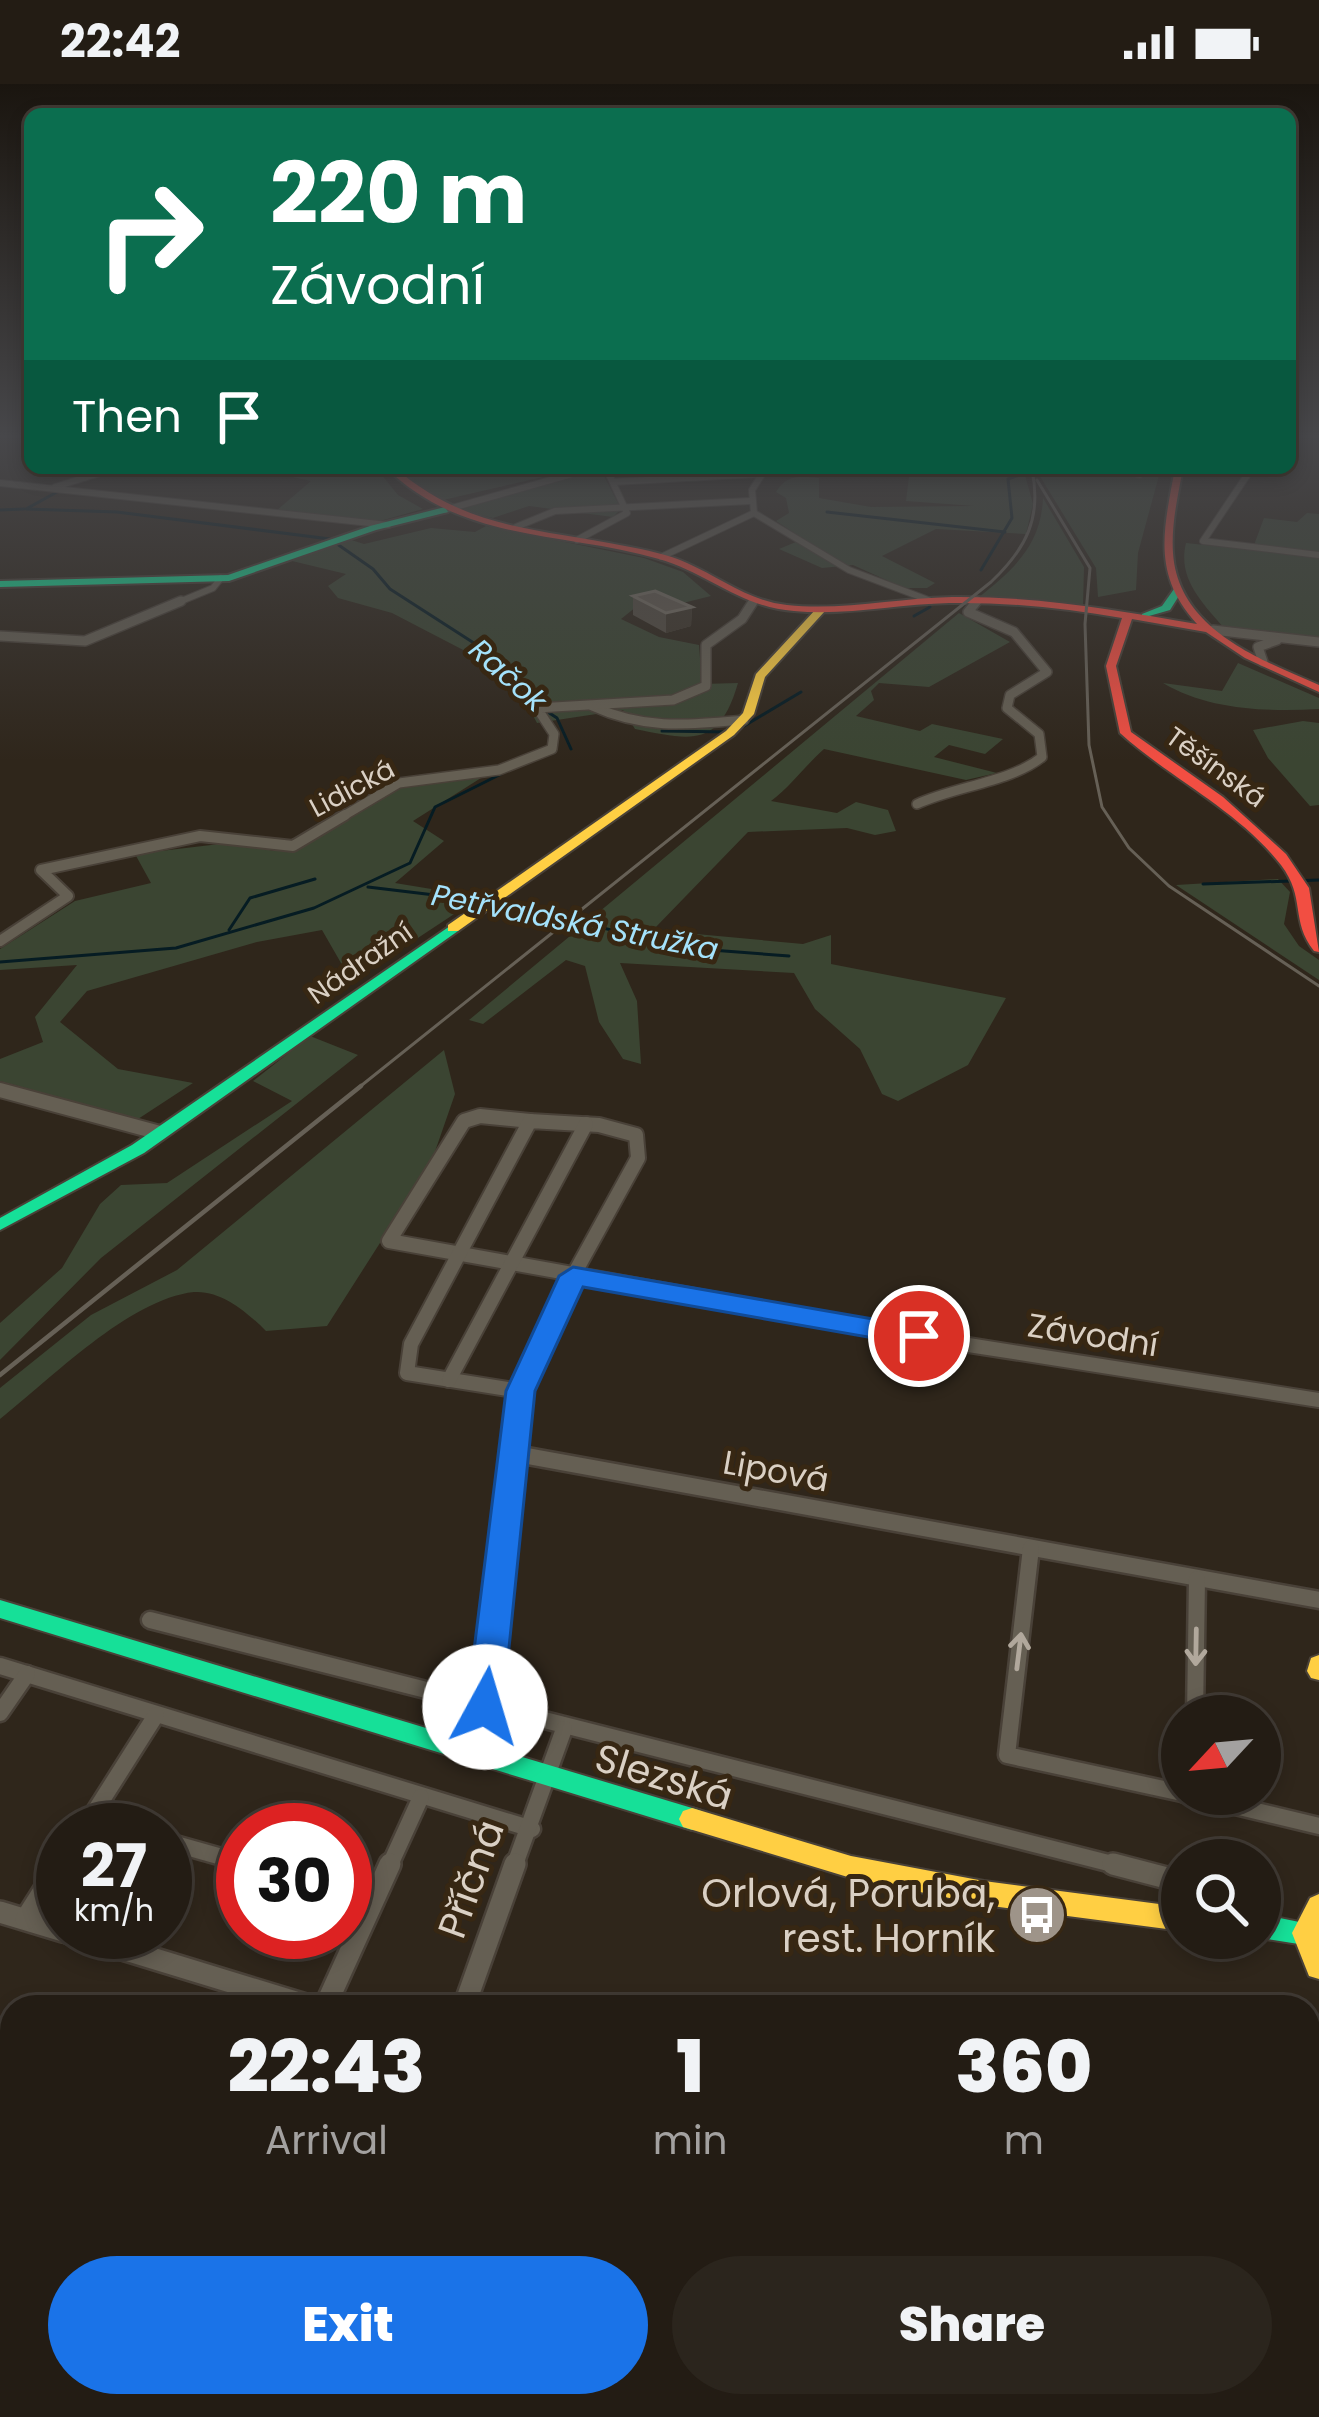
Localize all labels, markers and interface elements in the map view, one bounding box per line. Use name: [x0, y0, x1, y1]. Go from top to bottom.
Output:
text: 22:42: [60, 10, 180, 73]
text: 220 m: [270, 135, 527, 252]
icon: right: [72, 156, 228, 312]
text: Závodní: [270, 247, 485, 323]
icon: arrive: [206, 384, 272, 450]
text: Then: [72, 385, 182, 448]
water label: Račok: [460, 628, 557, 723]
street label: Těšínská: [1158, 718, 1274, 816]
street label: Lidická: [303, 750, 401, 826]
water label: Petřvaldská Stružka: [428, 873, 722, 971]
street label: Nádražní: [300, 913, 420, 1013]
pin: [868, 1285, 970, 1387]
street label: Závodní: [1024, 1302, 1162, 1368]
icon: arrive: [886, 1303, 952, 1369]
street label: Lipová: [719, 1439, 833, 1503]
one-way arrow: [1184, 1627, 1207, 1666]
one-way arrow: [1008, 1633, 1030, 1672]
position arrow: [422, 1644, 548, 1770]
north arrow: [1161, 1695, 1281, 1815]
map controls: [1161, 1695, 1281, 1959]
street label: Slezská: [588, 1730, 740, 1824]
speed limit sign: 30: [216, 1803, 372, 1959]
street label: Příčná: [424, 1812, 518, 1946]
text: 27: [81, 1824, 147, 1908]
button: search: [1161, 1839, 1281, 1959]
place label: Orlová, Poruba, rest. Horník: [701, 1866, 995, 1966]
bus stop icon: Orlová, Poruba, rest. Horník: [1006, 1884, 1068, 1946]
text: km/h: [74, 1889, 154, 1932]
text: 22:43: [228, 2016, 425, 2117]
text: 1: [676, 2016, 704, 2117]
text: 360: [955, 2016, 1092, 2117]
text: Arrival: [265, 2113, 388, 2168]
text: min: [653, 2113, 728, 2168]
text: m: [1004, 2113, 1044, 2168]
button: Exit: [48, 2256, 648, 2394]
button: Share: [672, 2256, 1272, 2394]

